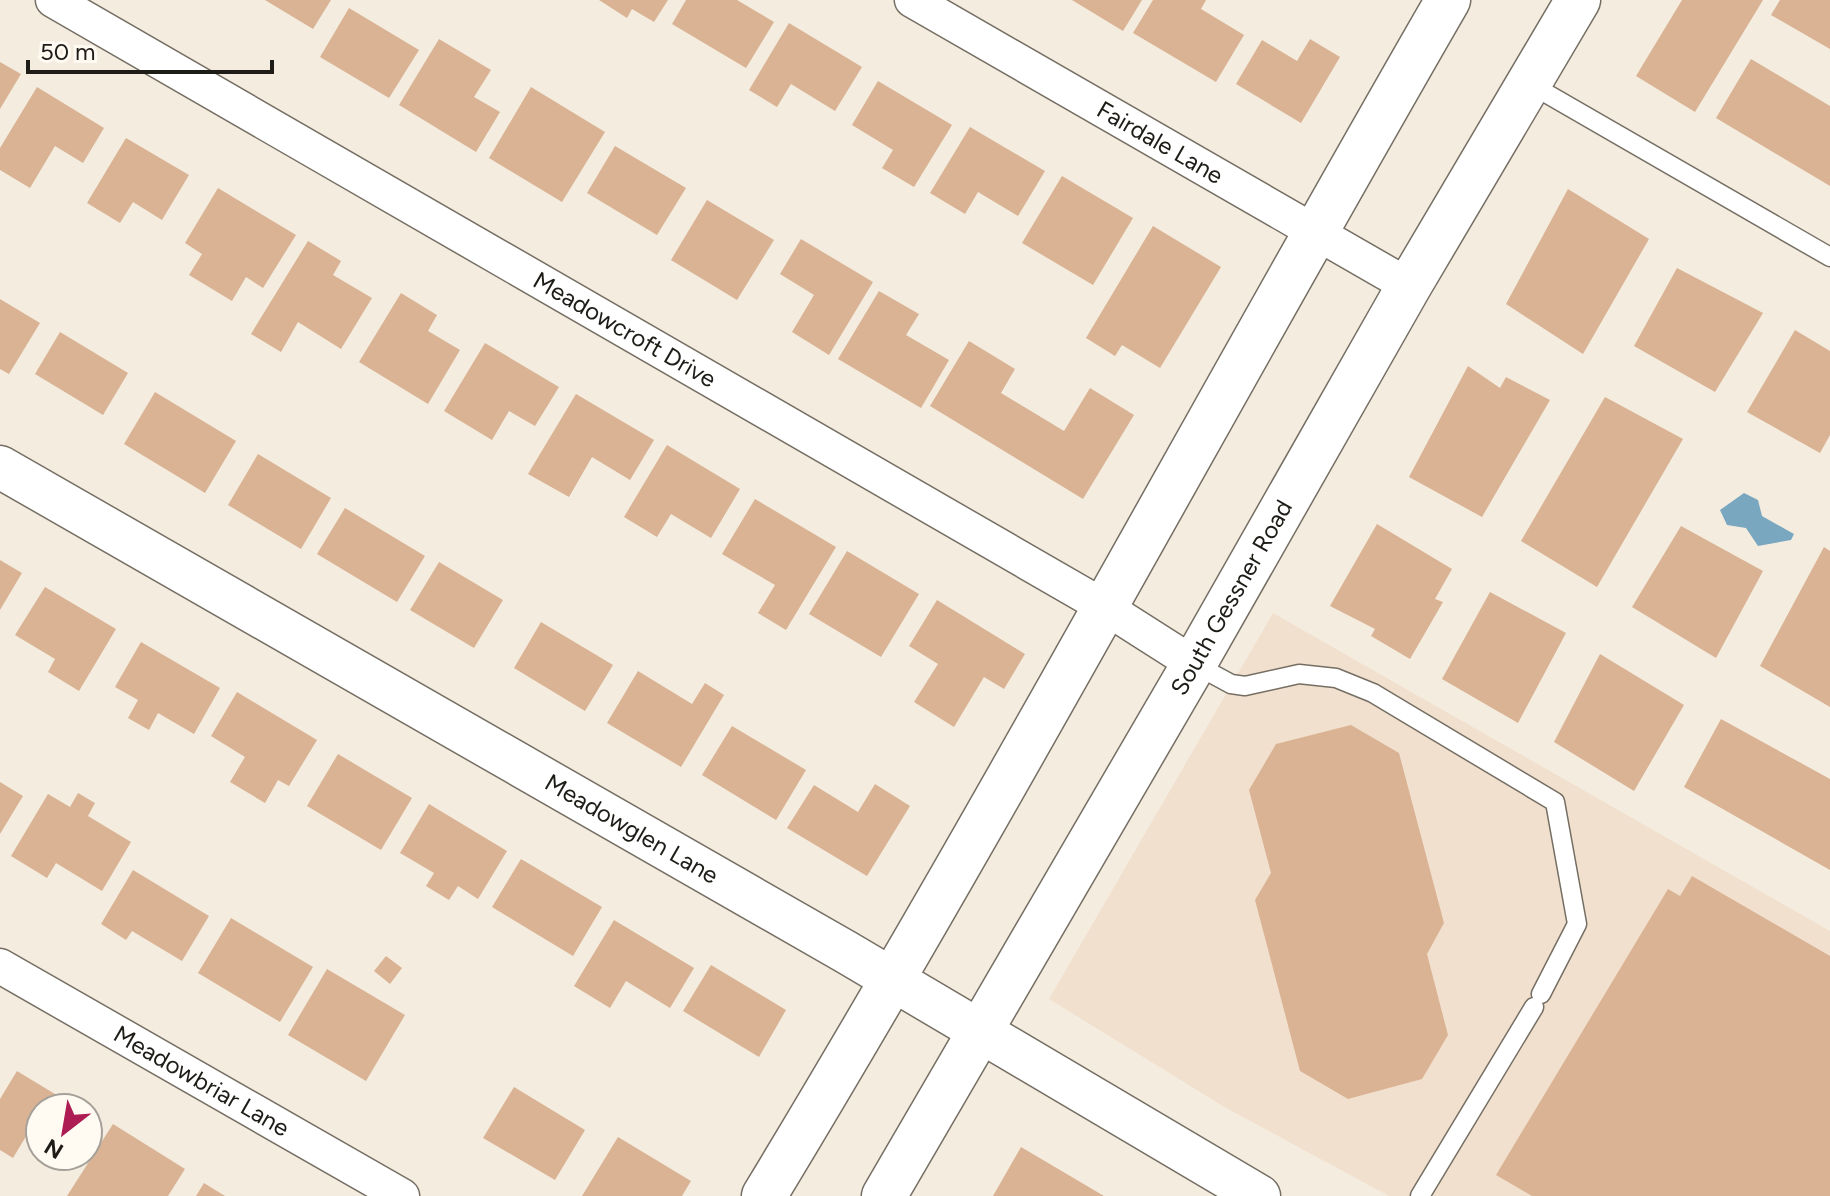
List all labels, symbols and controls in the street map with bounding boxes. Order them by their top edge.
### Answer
scale bar [28,24,272,74]
text: 50 m [40,37,96,66]
street label: Fairdale Lane [1092,95,1228,190]
street label: Meadowcroft Drive [528,265,721,394]
street label: South Gessner Road [1164,495,1298,700]
street label: Meadowglen Lane [540,768,724,890]
street label: Meadowbriar Lane [109,1019,295,1142]
north arrow [24,1092,104,1172]
text: N [40,1133,68,1165]

